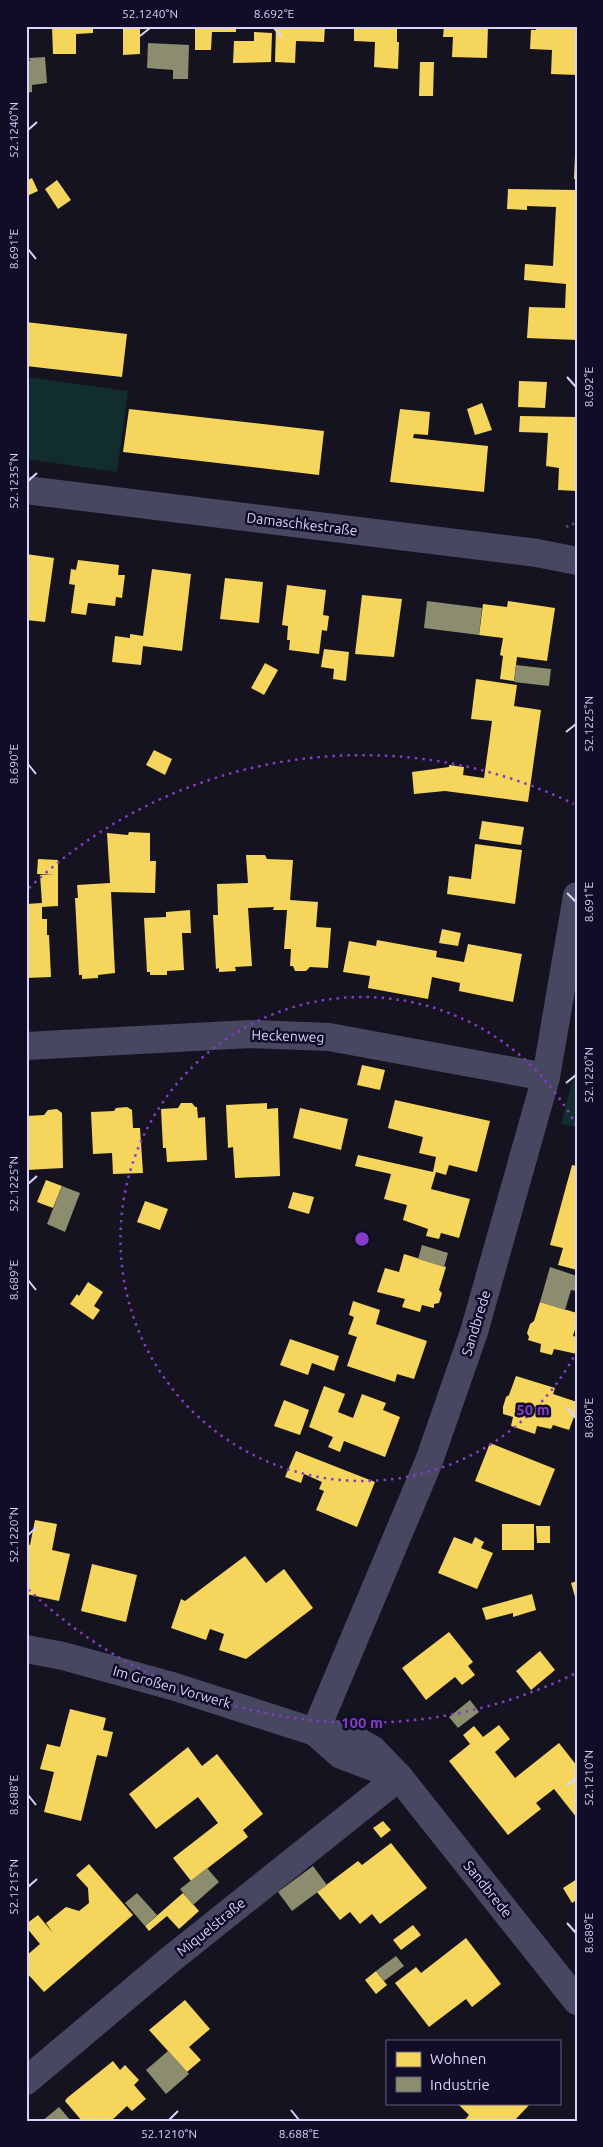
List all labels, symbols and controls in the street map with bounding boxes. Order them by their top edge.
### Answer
text: 52.1240°N [122,7,178,20]
text: 8.692°E [254,7,295,20]
text: 52.1240°N [7,102,20,158]
text: 8.691°E [7,228,20,269]
text: 8.692°E [582,366,595,407]
text: 52.1235°N [7,453,20,509]
street label: Damaschkestraße [246,509,358,539]
text: 52.1225°N [582,696,595,752]
text: 8.690°E [7,743,20,784]
text: 8.691°E [582,881,595,922]
street label: Heckenweg [251,1027,325,1045]
text: 52.1220°N [582,1047,595,1103]
text: 52.1225°N [7,1156,20,1212]
centre of rings [353,1230,371,1248]
text: 8.689°E [7,1259,20,1300]
street label: Sandbrede [458,1288,494,1358]
text: 8.690°E [582,1397,595,1438]
text: 50 m [516,1401,550,1418]
text: 52.1220°N [7,1507,20,1563]
street label: Im Großen Vorwerk [111,1662,233,1712]
text: 100 m [341,1714,383,1731]
text: 52.1210°N [582,1750,595,1806]
text: 8.688°E [7,1774,20,1815]
street label: Sandbrede [460,1858,516,1920]
text: 52.1215°N [7,1859,20,1915]
street label: Miquelstraße [174,1895,248,1959]
text: 8.689°E [582,1912,595,1953]
legend [386,2040,560,2104]
text: Wohnen [430,2050,486,2067]
text: Industrie [430,2076,490,2093]
text: 52.1210°N [141,2127,197,2140]
text: 8.688°E [279,2127,320,2140]

